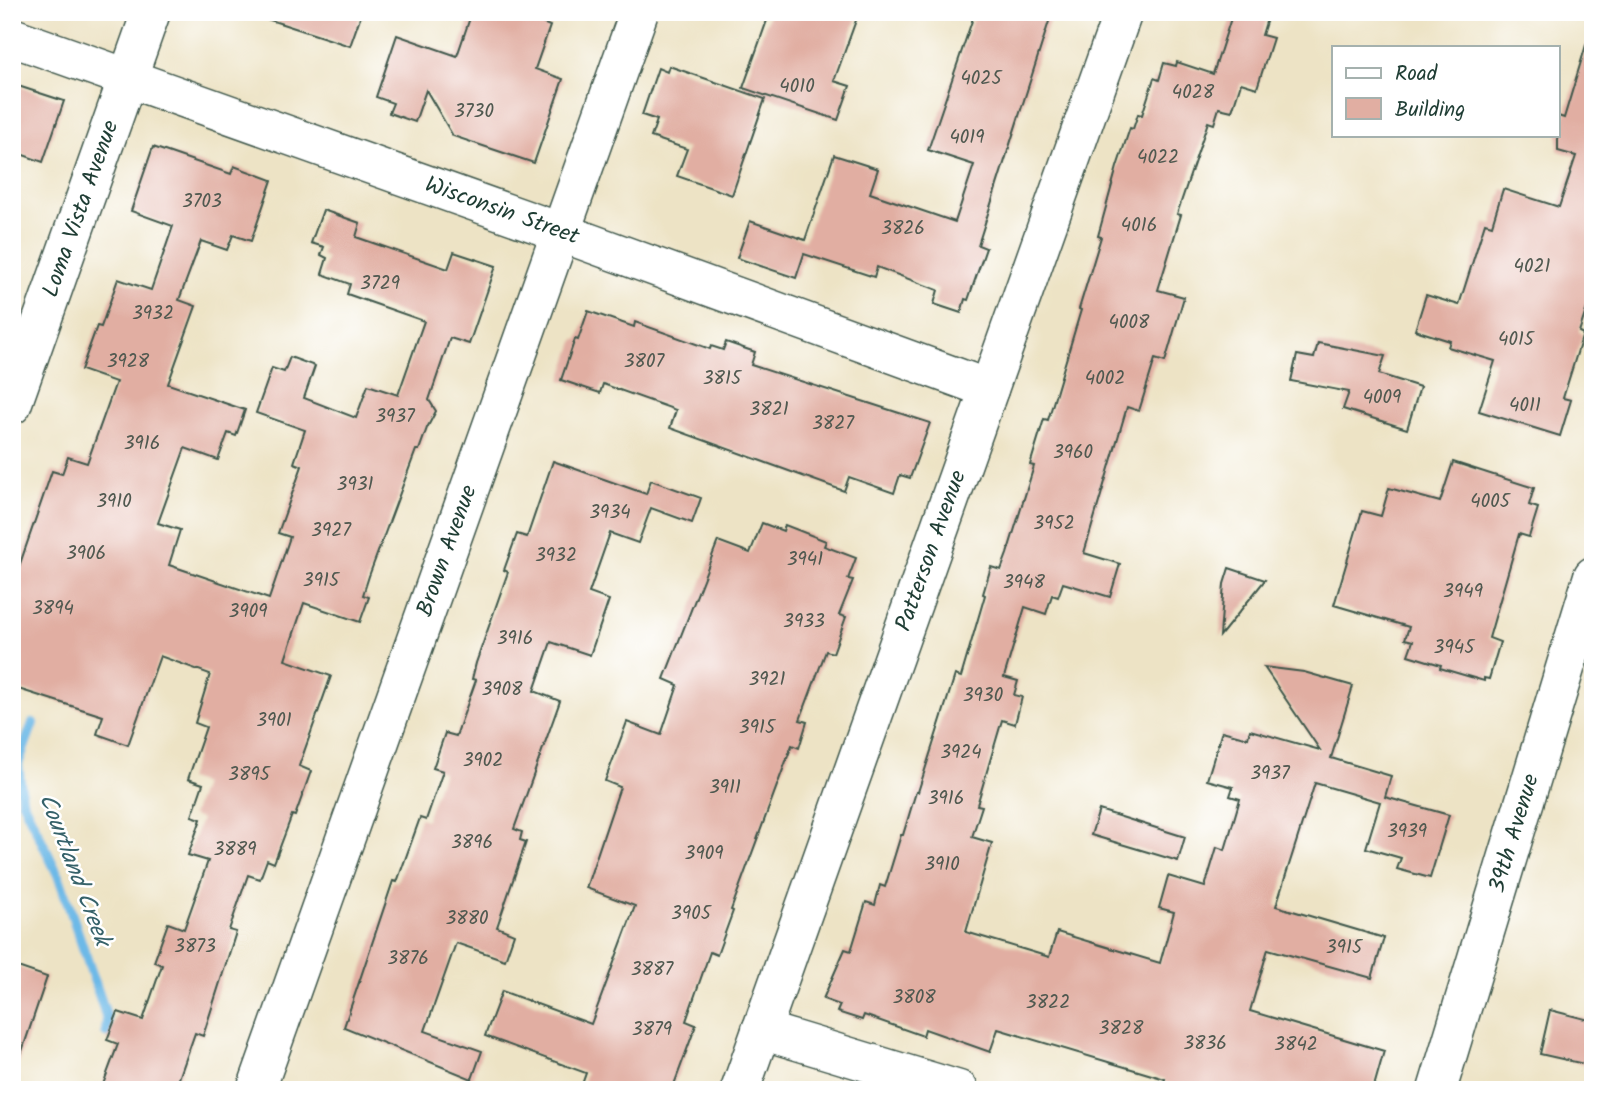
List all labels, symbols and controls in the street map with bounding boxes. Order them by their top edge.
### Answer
legend [1332,46,1560,136]
text: Road [1395,58,1438,91]
house number: 4025 [960,64,1003,94]
house number: 4010 [779,72,815,102]
house number: 4028 [1172,78,1215,108]
text: Building [1395,94,1465,127]
house number: 3730 [454,97,494,127]
street label: Loma Vista Avenue [33,115,129,302]
house number: 4019 [949,123,985,153]
house number: 4022 [1137,143,1179,173]
street label: Wisconsin Street [420,167,585,256]
house number: 3703 [182,187,222,217]
house number: 4016 [1121,211,1157,241]
house number: 3826 [881,214,925,244]
house number: 4021 [1514,252,1551,282]
house number: 3729 [360,269,400,299]
house number: 3932 [132,299,174,329]
house number: 4008 [1109,308,1150,338]
house number: 4015 [1498,325,1536,355]
house number: 3928 [107,347,150,377]
house number: 3807 [624,347,666,377]
house number: 3815 [703,364,743,394]
house number: 4002 [1085,364,1125,394]
house number: 4009 [1363,383,1401,413]
house number: 4011 [1509,391,1541,421]
house number: 3821 [749,395,789,425]
house number: 3937 [375,402,416,432]
house number: 3827 [812,409,855,439]
house number: 3916 [124,429,160,459]
house number: 3960 [1053,438,1093,468]
street label: Patterson Avenue [886,466,977,636]
house number: 3931 [337,470,374,500]
street label: Brown Avenue [408,480,487,622]
house number: 3910 [96,487,132,517]
house number: 4005 [1470,487,1512,517]
house number: 3934 [589,498,631,528]
house number: 3952 [1033,509,1075,539]
house number: 3927 [311,516,352,546]
house number: 3906 [66,539,106,569]
house number: 3932 [535,541,577,571]
house number: 3941 [787,545,823,575]
house number: 3915 [303,566,341,596]
house number: 3948 [1003,568,1046,598]
house number: 3949 [1443,577,1483,607]
house number: 3894 [32,594,74,624]
house number: 3909 [229,597,267,627]
house number: 3933 [783,607,825,637]
house number: 3916 [497,624,533,654]
house number: 3945 [1434,633,1476,663]
house number: 3921 [748,665,786,695]
house number: 3908 [481,675,523,705]
house number: 3930 [963,681,1003,711]
house number: 3901 [256,706,292,736]
house number: 3915 [739,713,777,743]
house number: 3924 [940,738,982,768]
house number: 3902 [463,746,503,776]
house number: 3937 [1250,759,1291,789]
house number: 3895 [228,760,272,790]
street label: 39th Avenue [1480,770,1550,897]
house number: 3911 [709,773,741,803]
house number: 3916 [928,784,964,814]
water label: Courtland Creek [27,788,122,956]
house number: 3939 [1387,817,1427,847]
house number: 3896 [451,828,493,858]
house number: 3889 [214,835,257,865]
house number: 3909 [685,839,723,869]
house number: 3910 [924,850,960,880]
house number: 3905 [671,899,713,929]
house number: 3880 [445,904,489,934]
house number: 3873 [174,932,216,962]
house number: 3915 [1326,933,1364,963]
house number: 3876 [387,944,429,974]
house number: 3887 [631,955,674,985]
house number: 3808 [892,983,936,1013]
house number: 3822 [1026,988,1070,1018]
house number: 3828 [1099,1014,1144,1044]
house number: 3879 [632,1015,672,1045]
house number: 3836 [1183,1029,1227,1059]
house number: 3842 [1274,1030,1318,1060]

